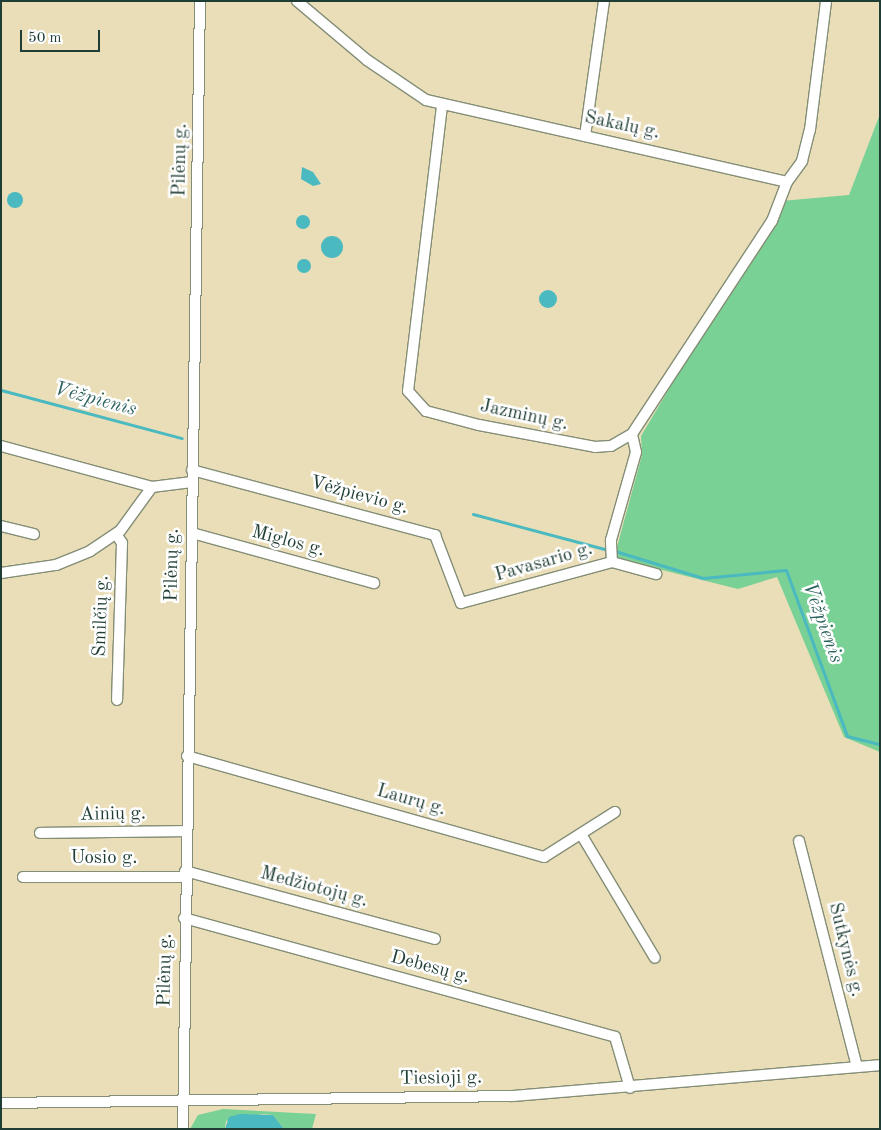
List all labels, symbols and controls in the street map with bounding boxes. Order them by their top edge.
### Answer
scale bar [22,20,102,52]
text: 50 m [28,31,62,46]
street label: Sakalų g. [582,107,662,145]
street label: Pilėnų g. [169,123,193,197]
water label: Vėžpienis [51,378,139,422]
street label: Jazminų g. [478,396,570,436]
street label: Vėžpievio g. [307,472,411,520]
street label: Miglos g. [249,521,327,563]
street label: Pilėnų g. [161,528,185,602]
street label: Pavasario g. [493,538,595,588]
street label: Smilčių g. [89,575,115,657]
water label: Vėžpienis [796,579,848,667]
street label: Laurų g. [374,780,448,822]
street label: Ainių g. [80,803,146,827]
street label: Uosio g. [70,848,138,870]
street label: Medžiotojų g. [258,863,370,913]
street label: Sutkynės g. [822,900,868,1000]
street label: Pilėnų g. [154,933,178,1007]
street label: Debesų g. [388,946,472,990]
street label: Tiesioji g. [400,1067,482,1091]

